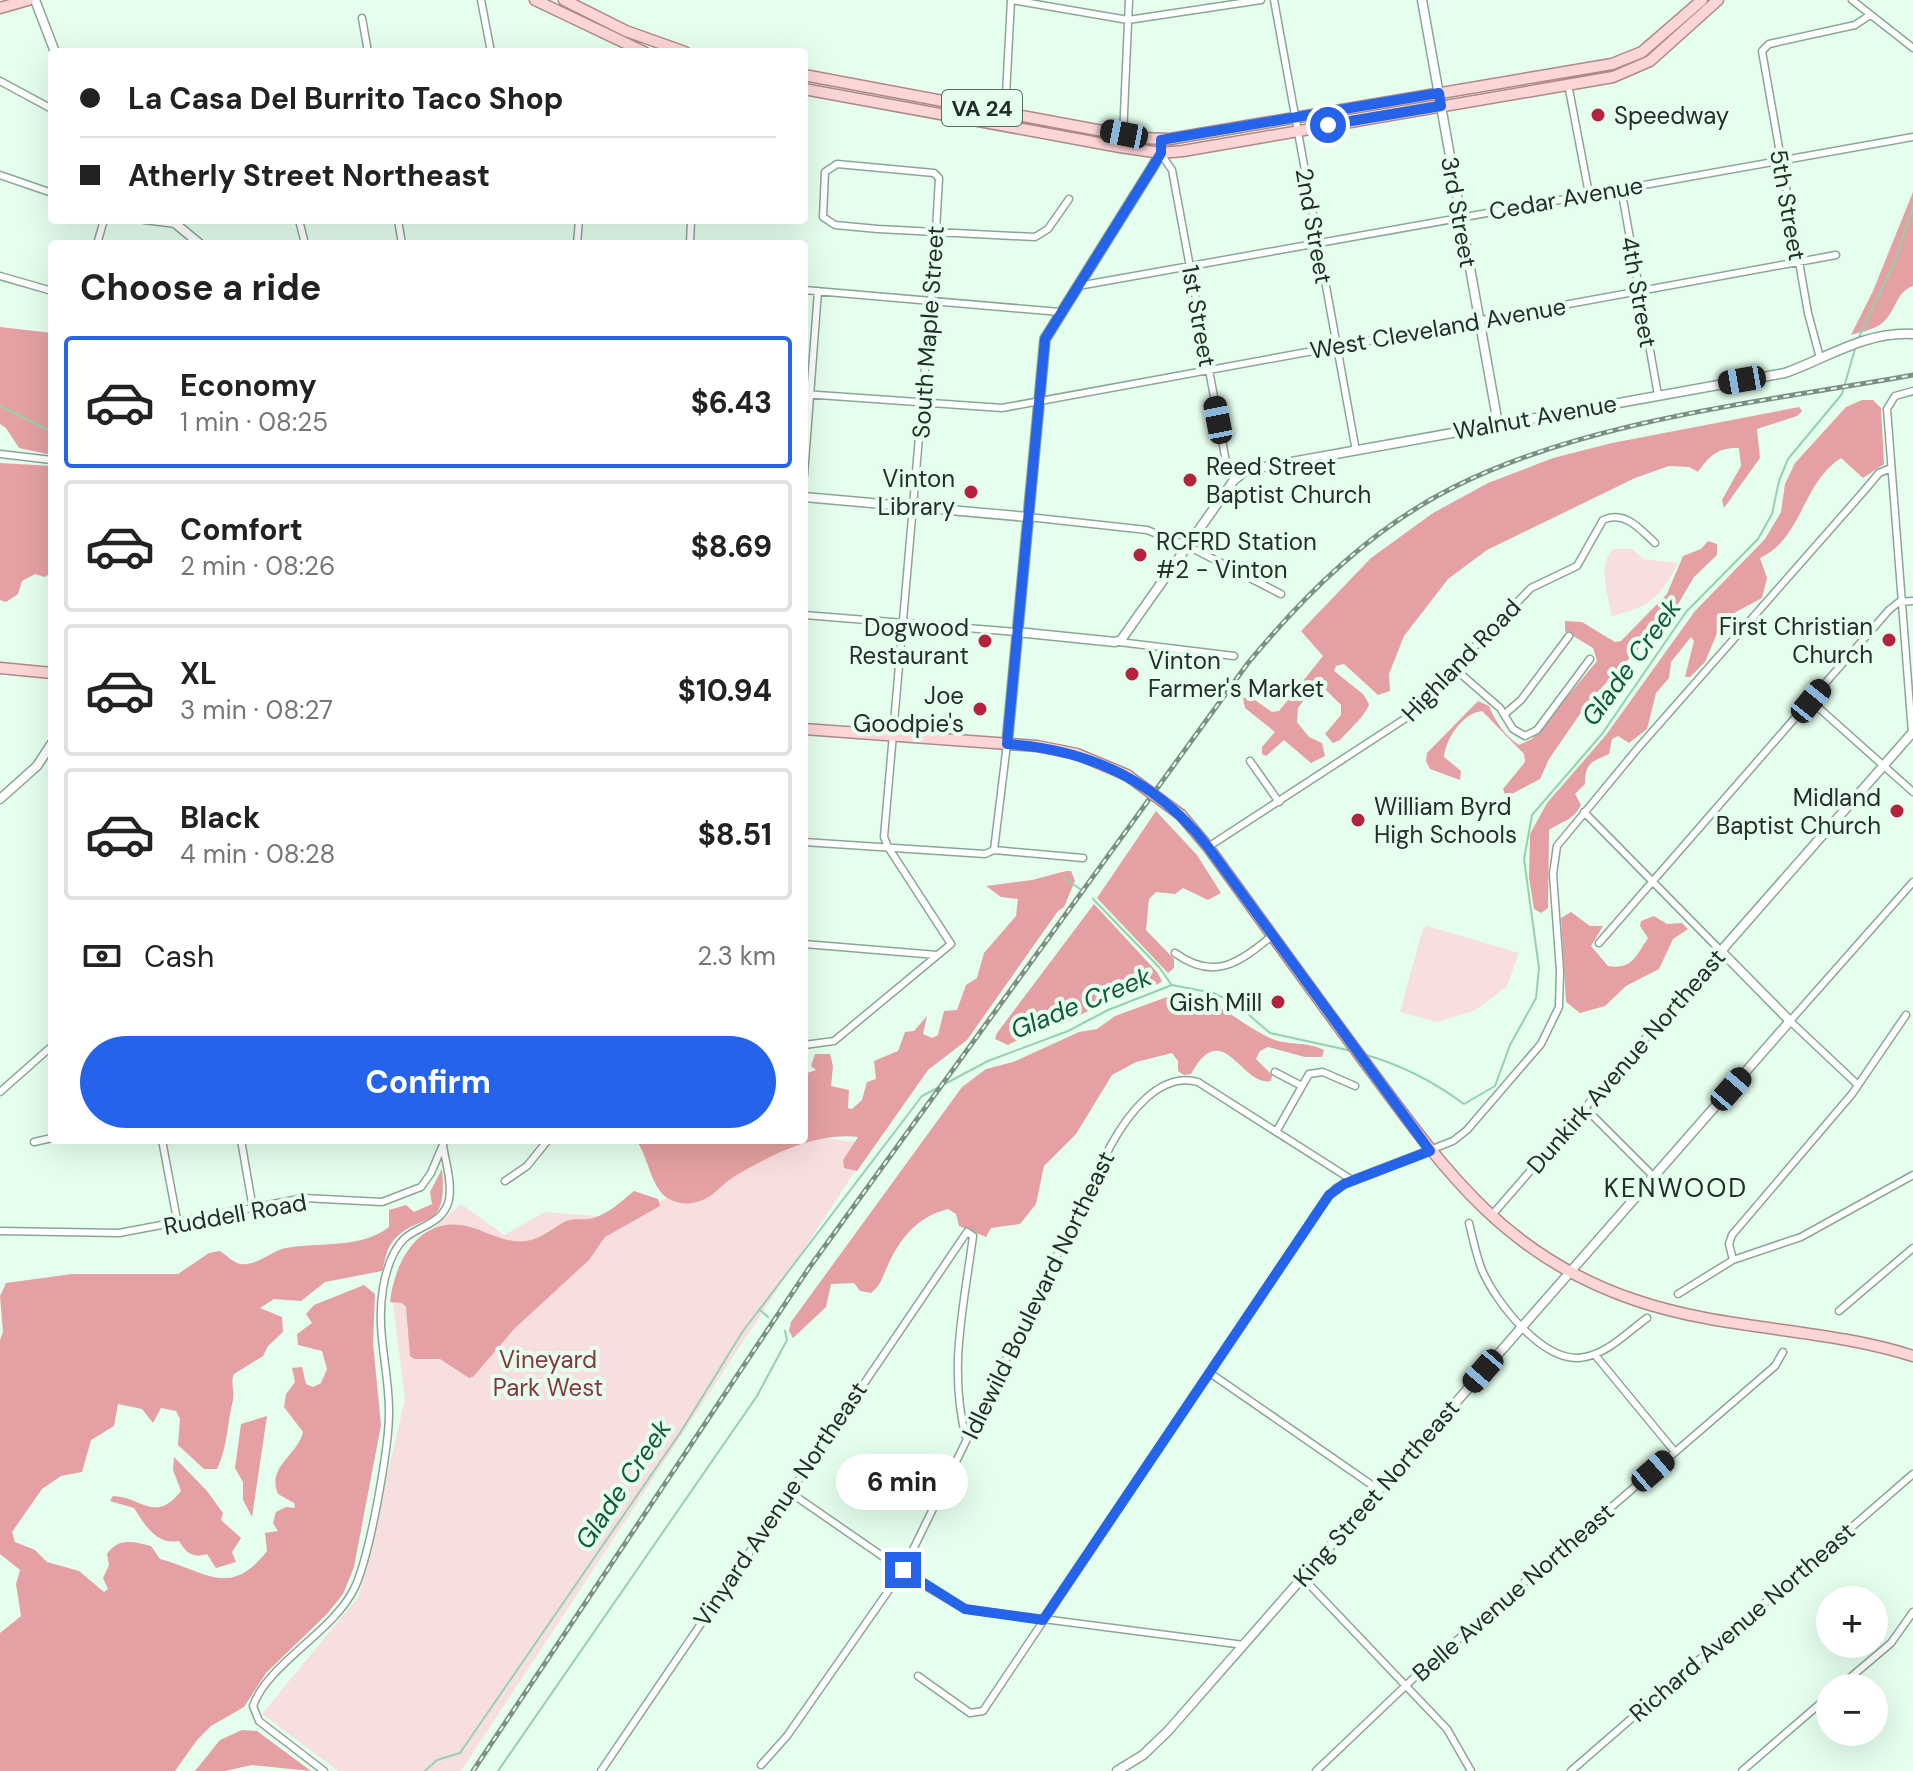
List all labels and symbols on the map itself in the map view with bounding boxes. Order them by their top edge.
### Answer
road number: VA 24 [942,90,1022,126]
place label: Speedway [1614,100,1729,131]
marker: Speedway [1589,106,1607,124]
route start [1310,107,1346,143]
car [1098,118,1150,150]
street label: 5th Street [1763,147,1813,263]
street label: 3rd Street [1434,154,1484,270]
street label: 2nd Street [1289,166,1339,286]
street label: Cedar Avenue [1487,169,1645,227]
street label: South Maple Street [905,225,951,439]
street label: 4th Street [1614,234,1664,350]
street label: 1st Street [1175,263,1223,369]
street label: West Cleveland Avenue [1308,290,1568,366]
car [1716,364,1768,396]
street label: Walnut Avenue [1451,387,1619,447]
car [1202,394,1234,446]
place label: Reed Street Baptist Church [1206,451,1371,510]
place label: Vinton Library [877,463,955,522]
marker: Reed Street Baptist Church [1181,471,1199,489]
marker: Vinton Library [962,483,980,501]
place label: RCFRD Station #2 - Vinton [1156,526,1317,585]
marker: RCFRD Station #2 - Vinton [1131,546,1149,564]
water label: Glade Creek [1573,591,1689,732]
street label: Highland Road [1395,592,1527,728]
place label: First Christian Church [1719,611,1873,670]
place label: Dogwood Restaurant [849,612,969,671]
marker: First Christian Church [1880,631,1898,649]
marker: Dogwood Restaurant [976,632,994,650]
place label: Vinton Farmer's Market [1148,645,1324,704]
marker: Vinton Farmer's Market [1123,665,1141,683]
car [1787,675,1835,727]
place label: Joe Goodpie's [853,680,964,739]
marker: Joe Goodpie's [971,700,989,718]
place label: Midland Baptist Church [1716,782,1881,841]
place label: William Byrd High Schools [1374,791,1517,850]
marker: Midland Baptist Church [1888,802,1906,820]
marker: William Byrd High Schools [1349,811,1367,829]
street label: Dunkirk Avenue Northeast [1520,942,1732,1180]
water label: Glade Creek [1005,959,1157,1047]
place label: Gish Mill [1169,987,1262,1018]
marker: Gish Mill [1269,993,1287,1011]
car [1706,1063,1756,1115]
street label: Idlewild Boulevard Northeast [955,1146,1121,1444]
district label: KENWOOD [1604,1171,1748,1205]
street label: Ruddell Road [161,1186,309,1242]
park label: Vineyard Park West [493,1344,603,1403]
car [1458,1345,1508,1397]
street label: Vinyard Avenue Northeast [686,1375,874,1633]
street label: King Street Northeast [1286,1393,1466,1593]
water label: Glade Creek [567,1412,679,1555]
car [1627,1446,1679,1496]
callout: 6 min [837,1454,969,1510]
street label: Belle Avenue Northeast [1406,1496,1620,1688]
street label: Richard Avenue Northeast [1623,1516,1861,1728]
route end [885,1552,921,1588]

